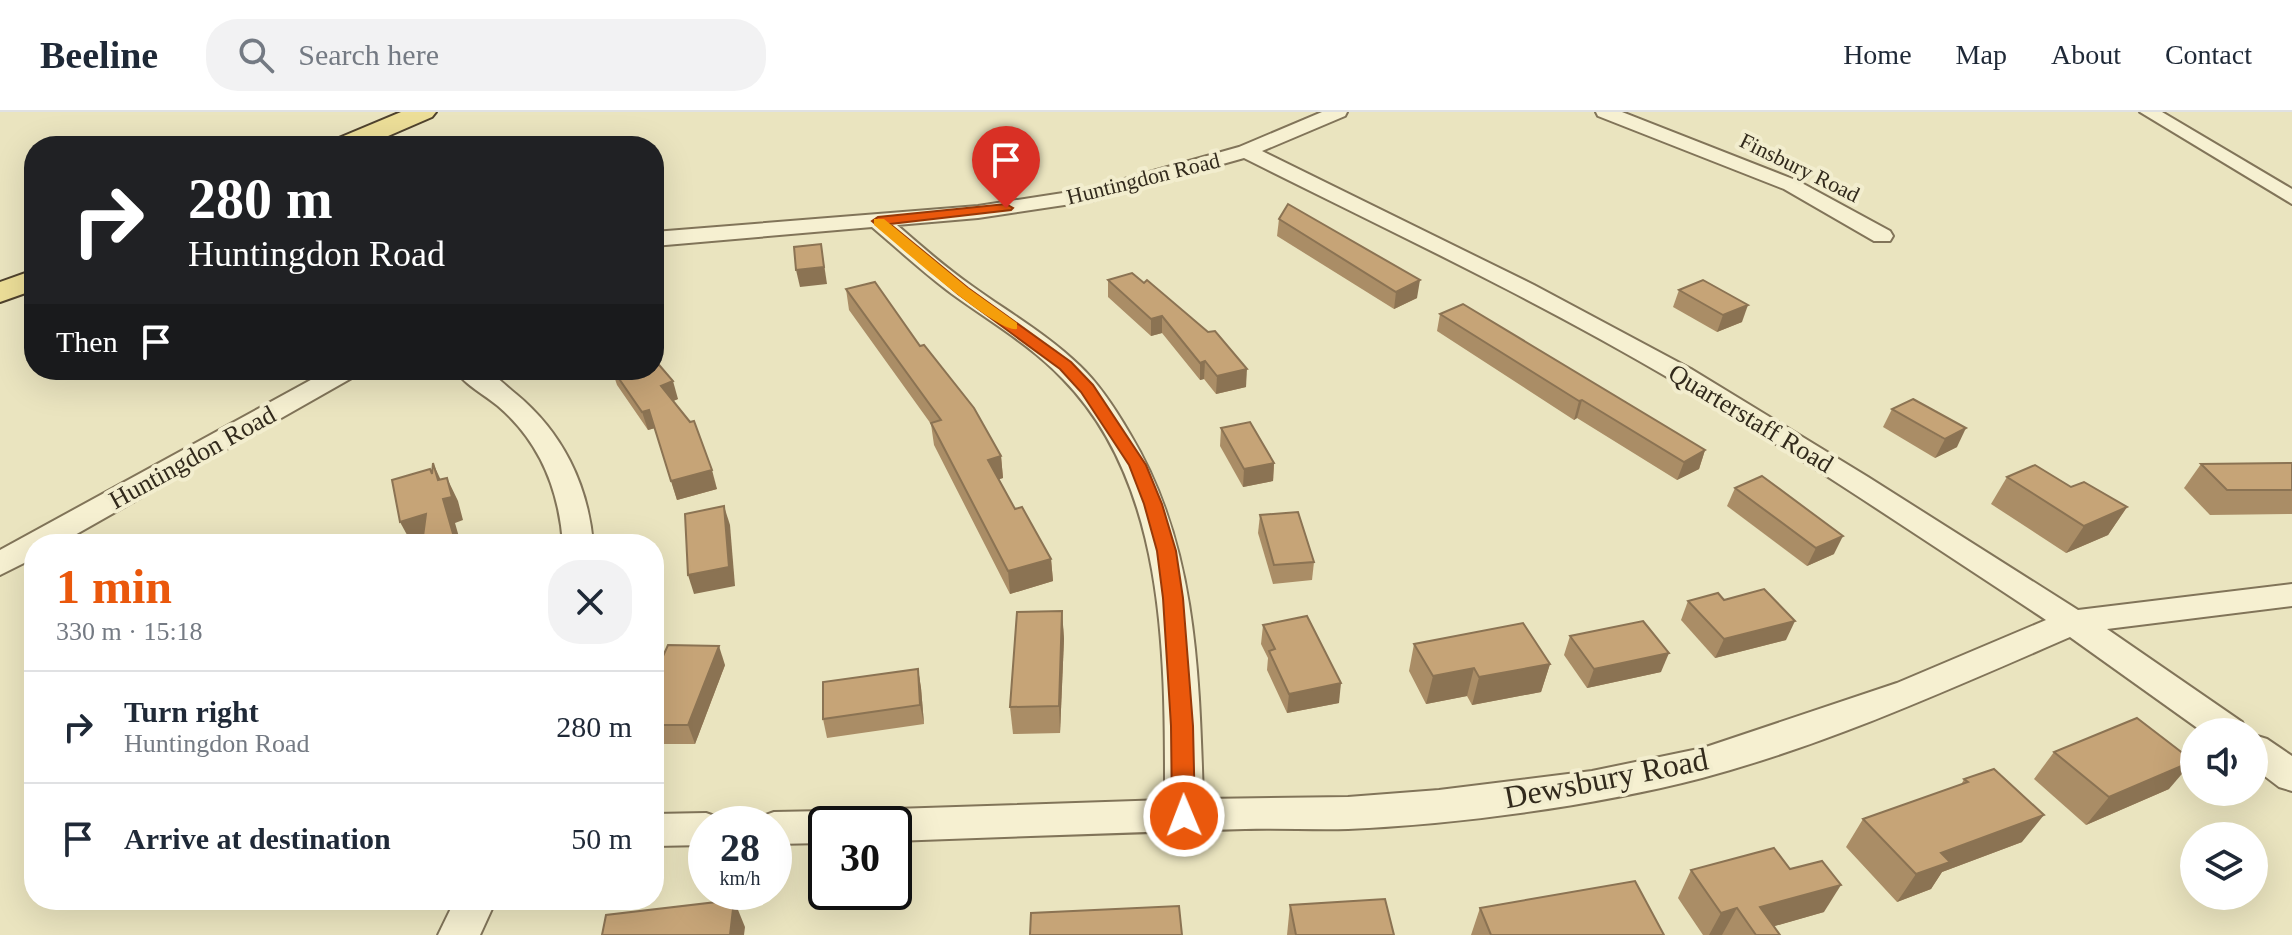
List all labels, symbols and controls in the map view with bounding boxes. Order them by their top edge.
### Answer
search box [206,19,766,91]
icon: search [234,33,278,77]
text: Beeline [40,34,158,76]
text: Search here [298,38,439,71]
text: Home [1843,39,1912,70]
text: Map [1956,39,2007,70]
text: About [2051,39,2121,70]
text: Contact [2165,39,2252,70]
pin [972,126,1040,208]
street label: Finsbury Road [1736,128,1864,207]
icon: arrive [984,138,1028,182]
street label: Huntingdon Road [1064,147,1222,210]
icon: right [56,168,160,272]
text: 280 m [188,168,333,230]
text: Huntingdon Road [188,234,445,274]
icon: arrive [134,320,178,364]
text: Then [56,325,118,358]
street label: Quarterstaff Road [1663,358,1838,479]
street label: Huntingdon Road [104,400,280,515]
text: 1 min [56,560,172,613]
button: close [548,560,632,644]
text: 330 m · 15:18 [56,617,203,646]
text: Turn right [124,695,259,728]
icon: right [56,705,100,749]
text: 280 m [556,710,632,743]
map controls [2180,718,2268,910]
button: sound [2180,718,2268,806]
text: Huntingdon Road [124,729,310,758]
street label: Dewsbury Road [1501,741,1711,815]
position arrow [1142,774,1226,858]
speed limit sign: 30 [808,806,912,910]
icon: arrive [56,817,100,861]
text: Arrive at destination [124,822,391,855]
text: 50 m [571,822,632,855]
button: layers [2180,822,2268,910]
text: 28 [720,825,760,870]
text: km/h [719,867,761,889]

